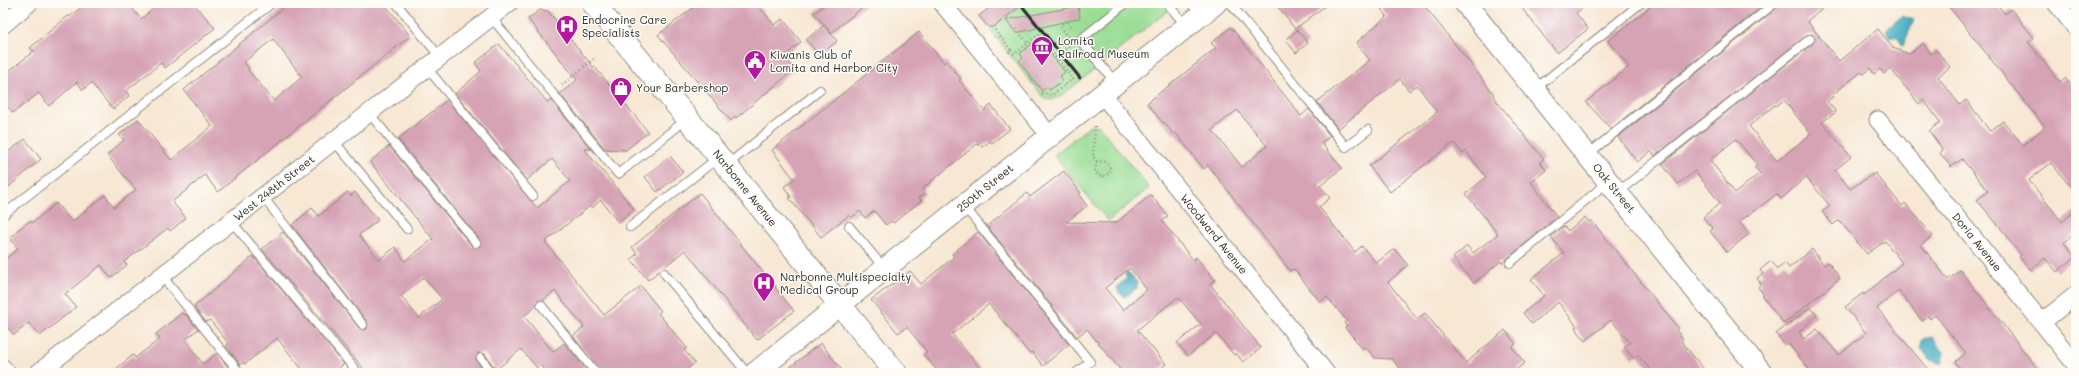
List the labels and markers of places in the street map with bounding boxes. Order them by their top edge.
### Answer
place label: Endocrine Care Specialists [582,12,667,40]
hospital icon: Endocrine Care Specialists [554,13,580,46]
place label: Lomita Railroad Museum [1058,33,1149,61]
museum icon: Lomita Railroad Museum [1029,34,1055,67]
place label: Kiwanis Club of Lomita and Harbor City [770,47,898,75]
public building icon: Kiwanis Club of Lomita and Harbor City [742,48,768,81]
shop icon: Your Barbershop [608,75,634,108]
place label: Your Barbershop [636,80,728,95]
place label: Narbonne Multispecialty Medical Group [780,269,912,297]
hospital icon: Narbonne Multispecialty Medical Group [751,270,777,303]

